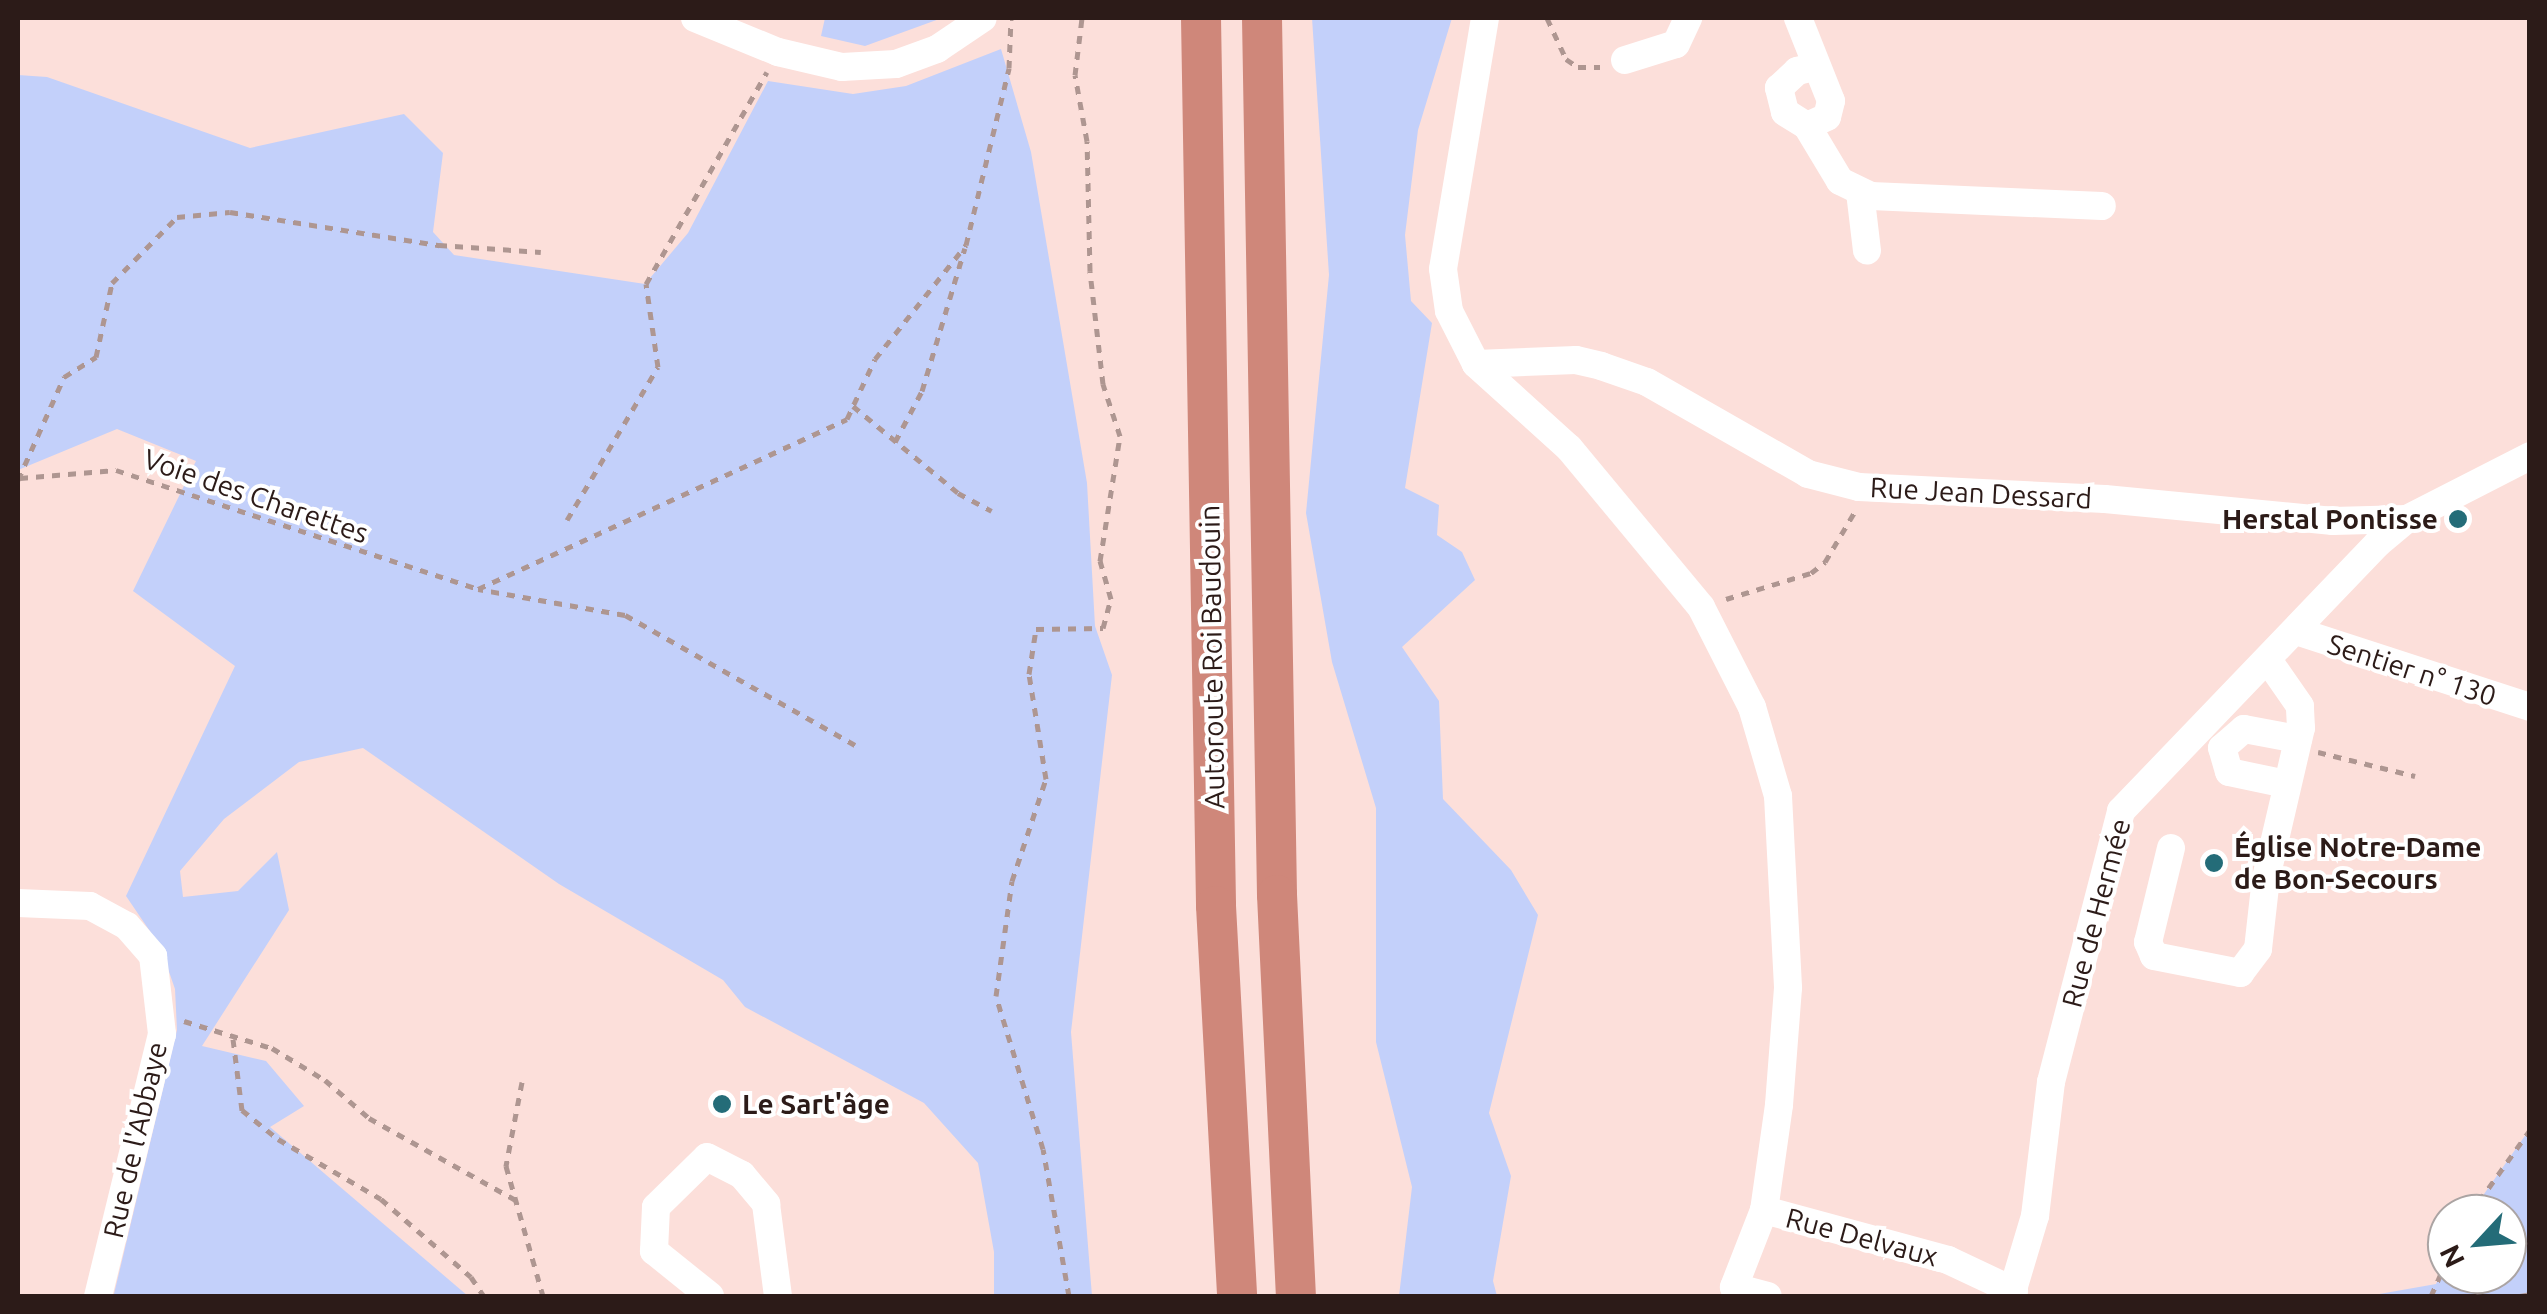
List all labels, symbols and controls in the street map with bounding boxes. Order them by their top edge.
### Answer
street label: Voie des Charettes [139,442,373,550]
street label: Rue Jean Dessard [1869,470,2093,516]
place label: Herstal Pontisse [2222,502,2438,536]
street label: Autoroute Roi Baudouin [1193,505,1231,809]
marker: Herstal Pontisse [2447,508,2469,530]
street label: Sentier n° 130 [2323,627,2501,713]
street label: Rue de Hermée [2055,815,2137,1011]
place label: Église Notre-Dame de Bon-Secours [2234,830,2481,896]
marker: Église Notre-Dame de Bon-Secours [2203,852,2225,874]
street label: Rue de l'Abbaye [96,1039,174,1241]
place label: Le Sart'âge [742,1087,890,1121]
marker: Le Sart'âge [711,1093,733,1115]
north arrow [2427,1194,2527,1294]
street label: Rue Delvaux [1782,1201,1942,1273]
text: N [2433,1240,2470,1273]

